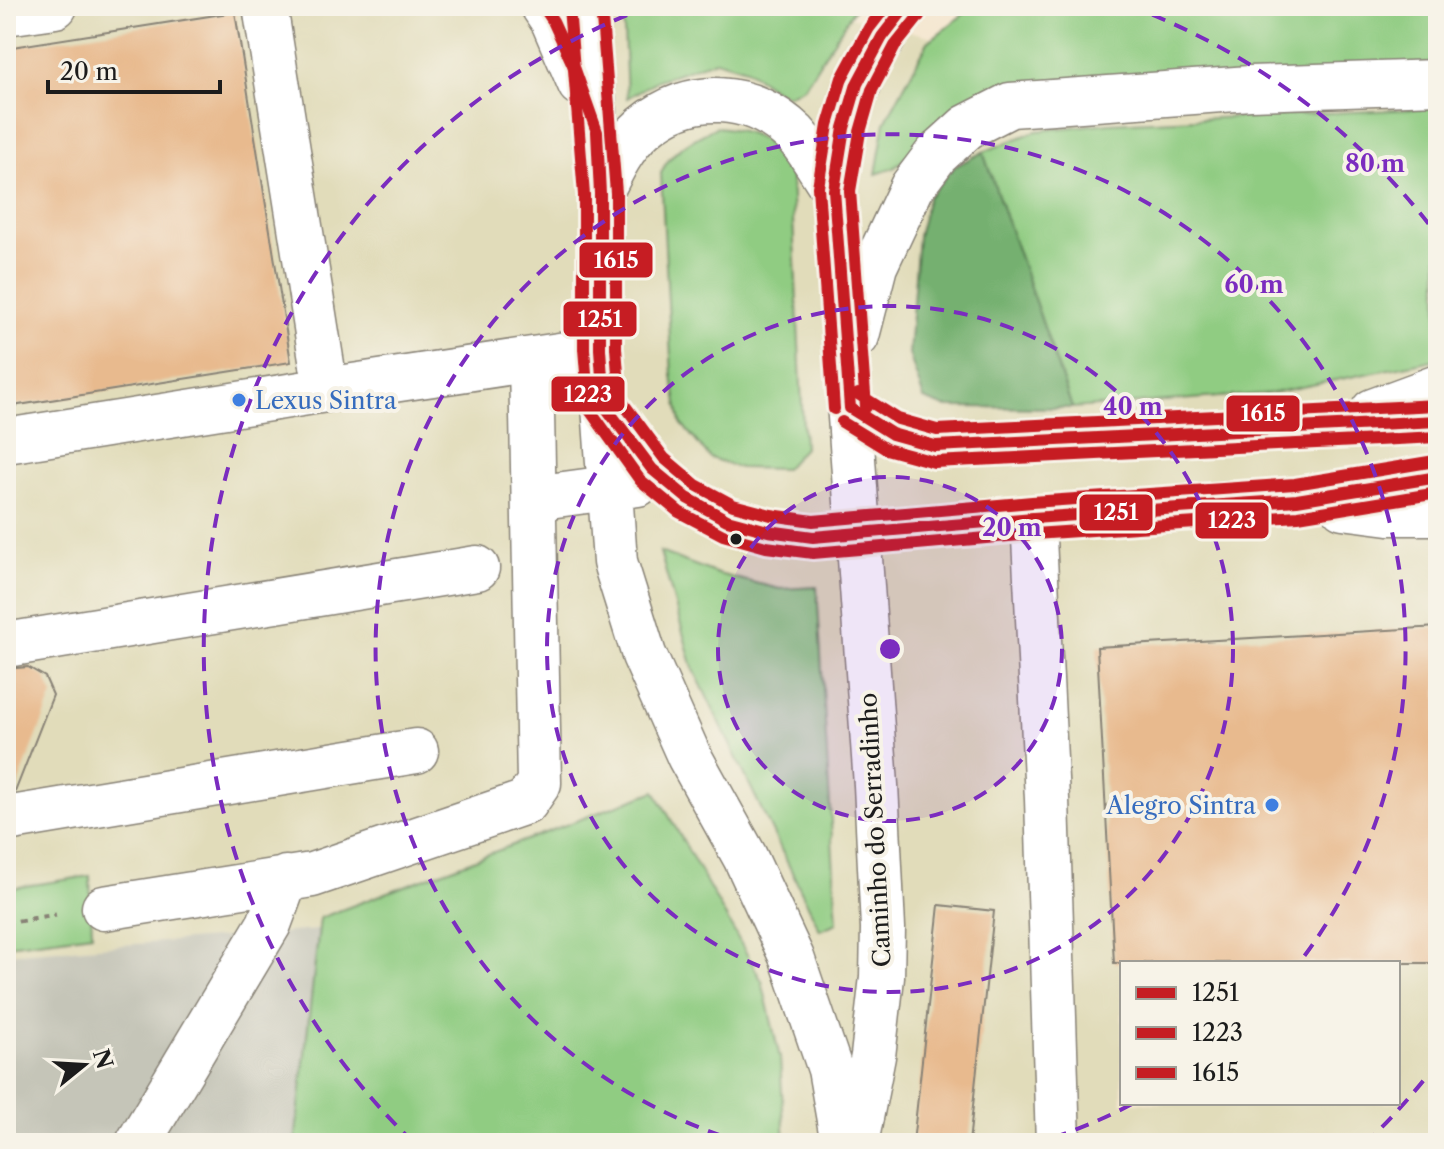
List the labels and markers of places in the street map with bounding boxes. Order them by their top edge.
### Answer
place label: Lexus Sintra [255,386,397,415]
marker: Lexus Sintra [230,391,248,409]
unlabelled marker [728,531,744,547]
centre of rings [876,635,904,663]
place label: Alegro Sintra [1105,791,1256,820]
marker: Alegro Sintra [1263,796,1281,814]

